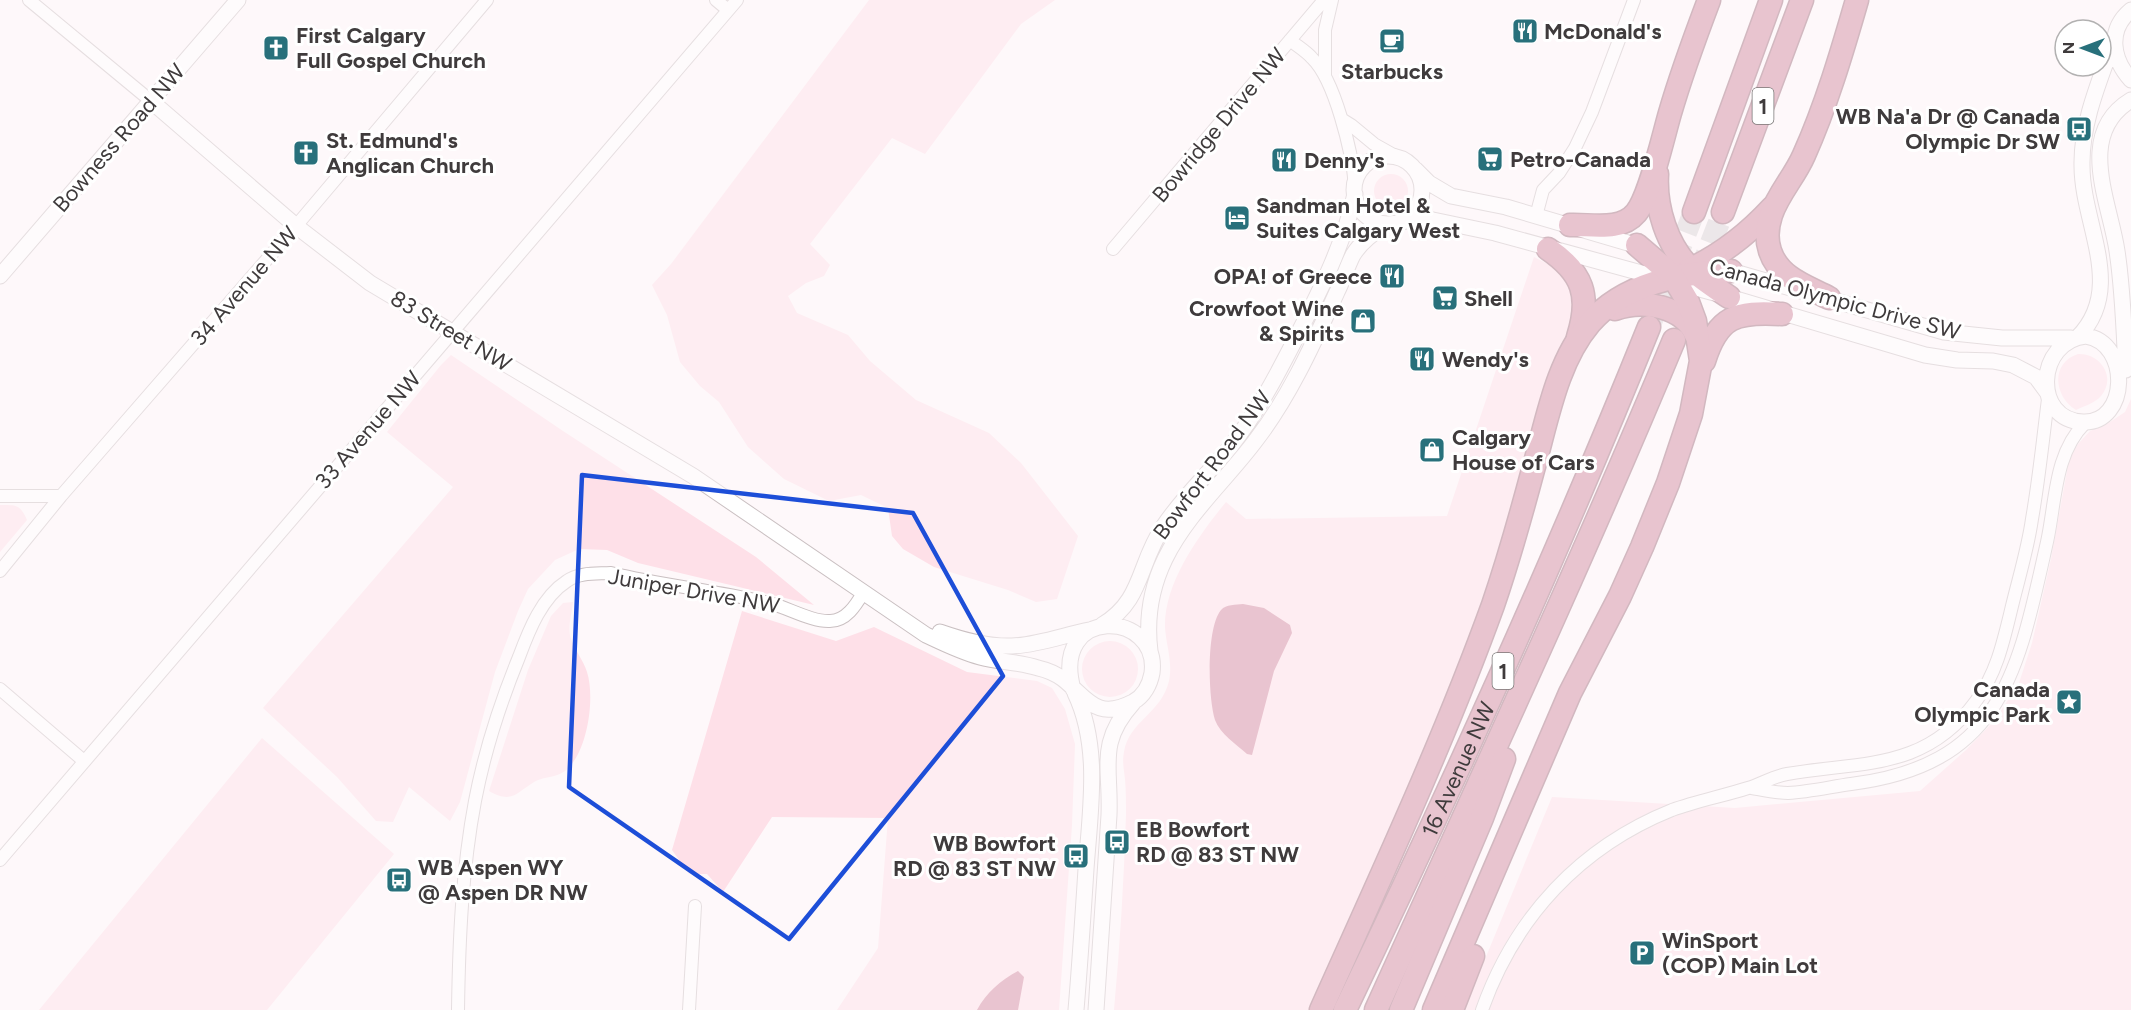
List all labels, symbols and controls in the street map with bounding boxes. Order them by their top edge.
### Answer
restaurant icon: McDonald's [1510,16,1540,46]
place label: McDonald's [1544,18,1661,45]
north arrow [2053,18,2113,78]
place label: First Calgary Full Gospel Church [296,22,486,74]
cafe icon: Starbucks [1377,26,1407,56]
church icon: First Calgary Full Gospel Church [261,33,291,63]
street label: Bowridge Drive NW [1146,42,1292,208]
text: N [2059,42,2078,54]
street label: Bowness Road NW [47,58,191,218]
place label: Starbucks [1341,58,1443,85]
road number: 1 [1752,88,1774,124]
place label: WB Na'a Dr @ Canada Olympic Dr SW [1836,103,2060,155]
bus stop icon: WB Na'a Dr @ Canada Olympic Dr SW [2064,114,2094,144]
place label: St. Edmund's Anglican Church [326,127,494,179]
church icon: St. Edmund's Anglican Church [291,138,321,168]
supermarket icon: Petro-Canada [1475,144,1505,174]
restaurant icon: Denny's [1269,145,1299,175]
place label: Petro-Canada [1510,146,1651,173]
place label: Denny's [1304,147,1385,174]
place label: Sandman Hotel & Suites Calgary West [1256,192,1460,244]
hotel icon: Sandman Hotel & Suites Calgary West [1222,203,1252,233]
street label: 34 Avenue NW [185,221,303,351]
street label: Canada Olympic Drive SW [1707,252,1963,346]
restaurant icon: OPA! of Greece [1377,261,1407,291]
place label: OPA! of Greece [1214,263,1372,290]
supermarket icon: Shell [1430,283,1460,313]
street label: 83 Street NW [386,284,516,378]
place label: Shell [1464,285,1513,312]
place label: Crowfoot Wine & Spirits [1189,295,1344,347]
shop icon: Crowfoot Wine & Spirits [1348,306,1378,336]
restaurant icon: Wendy's [1407,344,1437,374]
place label: Wendy's [1442,346,1529,373]
street label: 33 Avenue NW [309,366,427,494]
street label: Bowfort Road NW [1147,385,1277,545]
place label: Calgary House of Cars [1452,424,1594,476]
shop icon: Calgary House of Cars [1417,435,1447,465]
street label: Juniper Drive NW [606,563,782,619]
road number: 1 [1492,653,1514,689]
place label: Canada Olympic Park [1914,676,2050,728]
place icon: Canada Olympic Park [2054,687,2084,717]
street label: 16 Avenue NW [1415,698,1500,841]
place label: EB Bowfort RD @ 83 ST NW [1136,816,1299,868]
bus stop icon: EB Bowfort RD @ 83 ST NW [1102,827,1132,857]
place label: WB Bowfort RD @ 83 ST NW [893,830,1056,882]
bus stop icon: WB Bowfort RD @ 83 ST NW [1061,841,1091,871]
place label: WB Aspen WY @ Aspen DR NW [418,854,588,906]
bus stop icon: WB Aspen WY @ Aspen DR NW [384,865,414,895]
place label: WinSport (COP) Main Lot [1662,927,1818,979]
parking icon: WinSport (COP) Main Lot [1627,938,1657,968]

